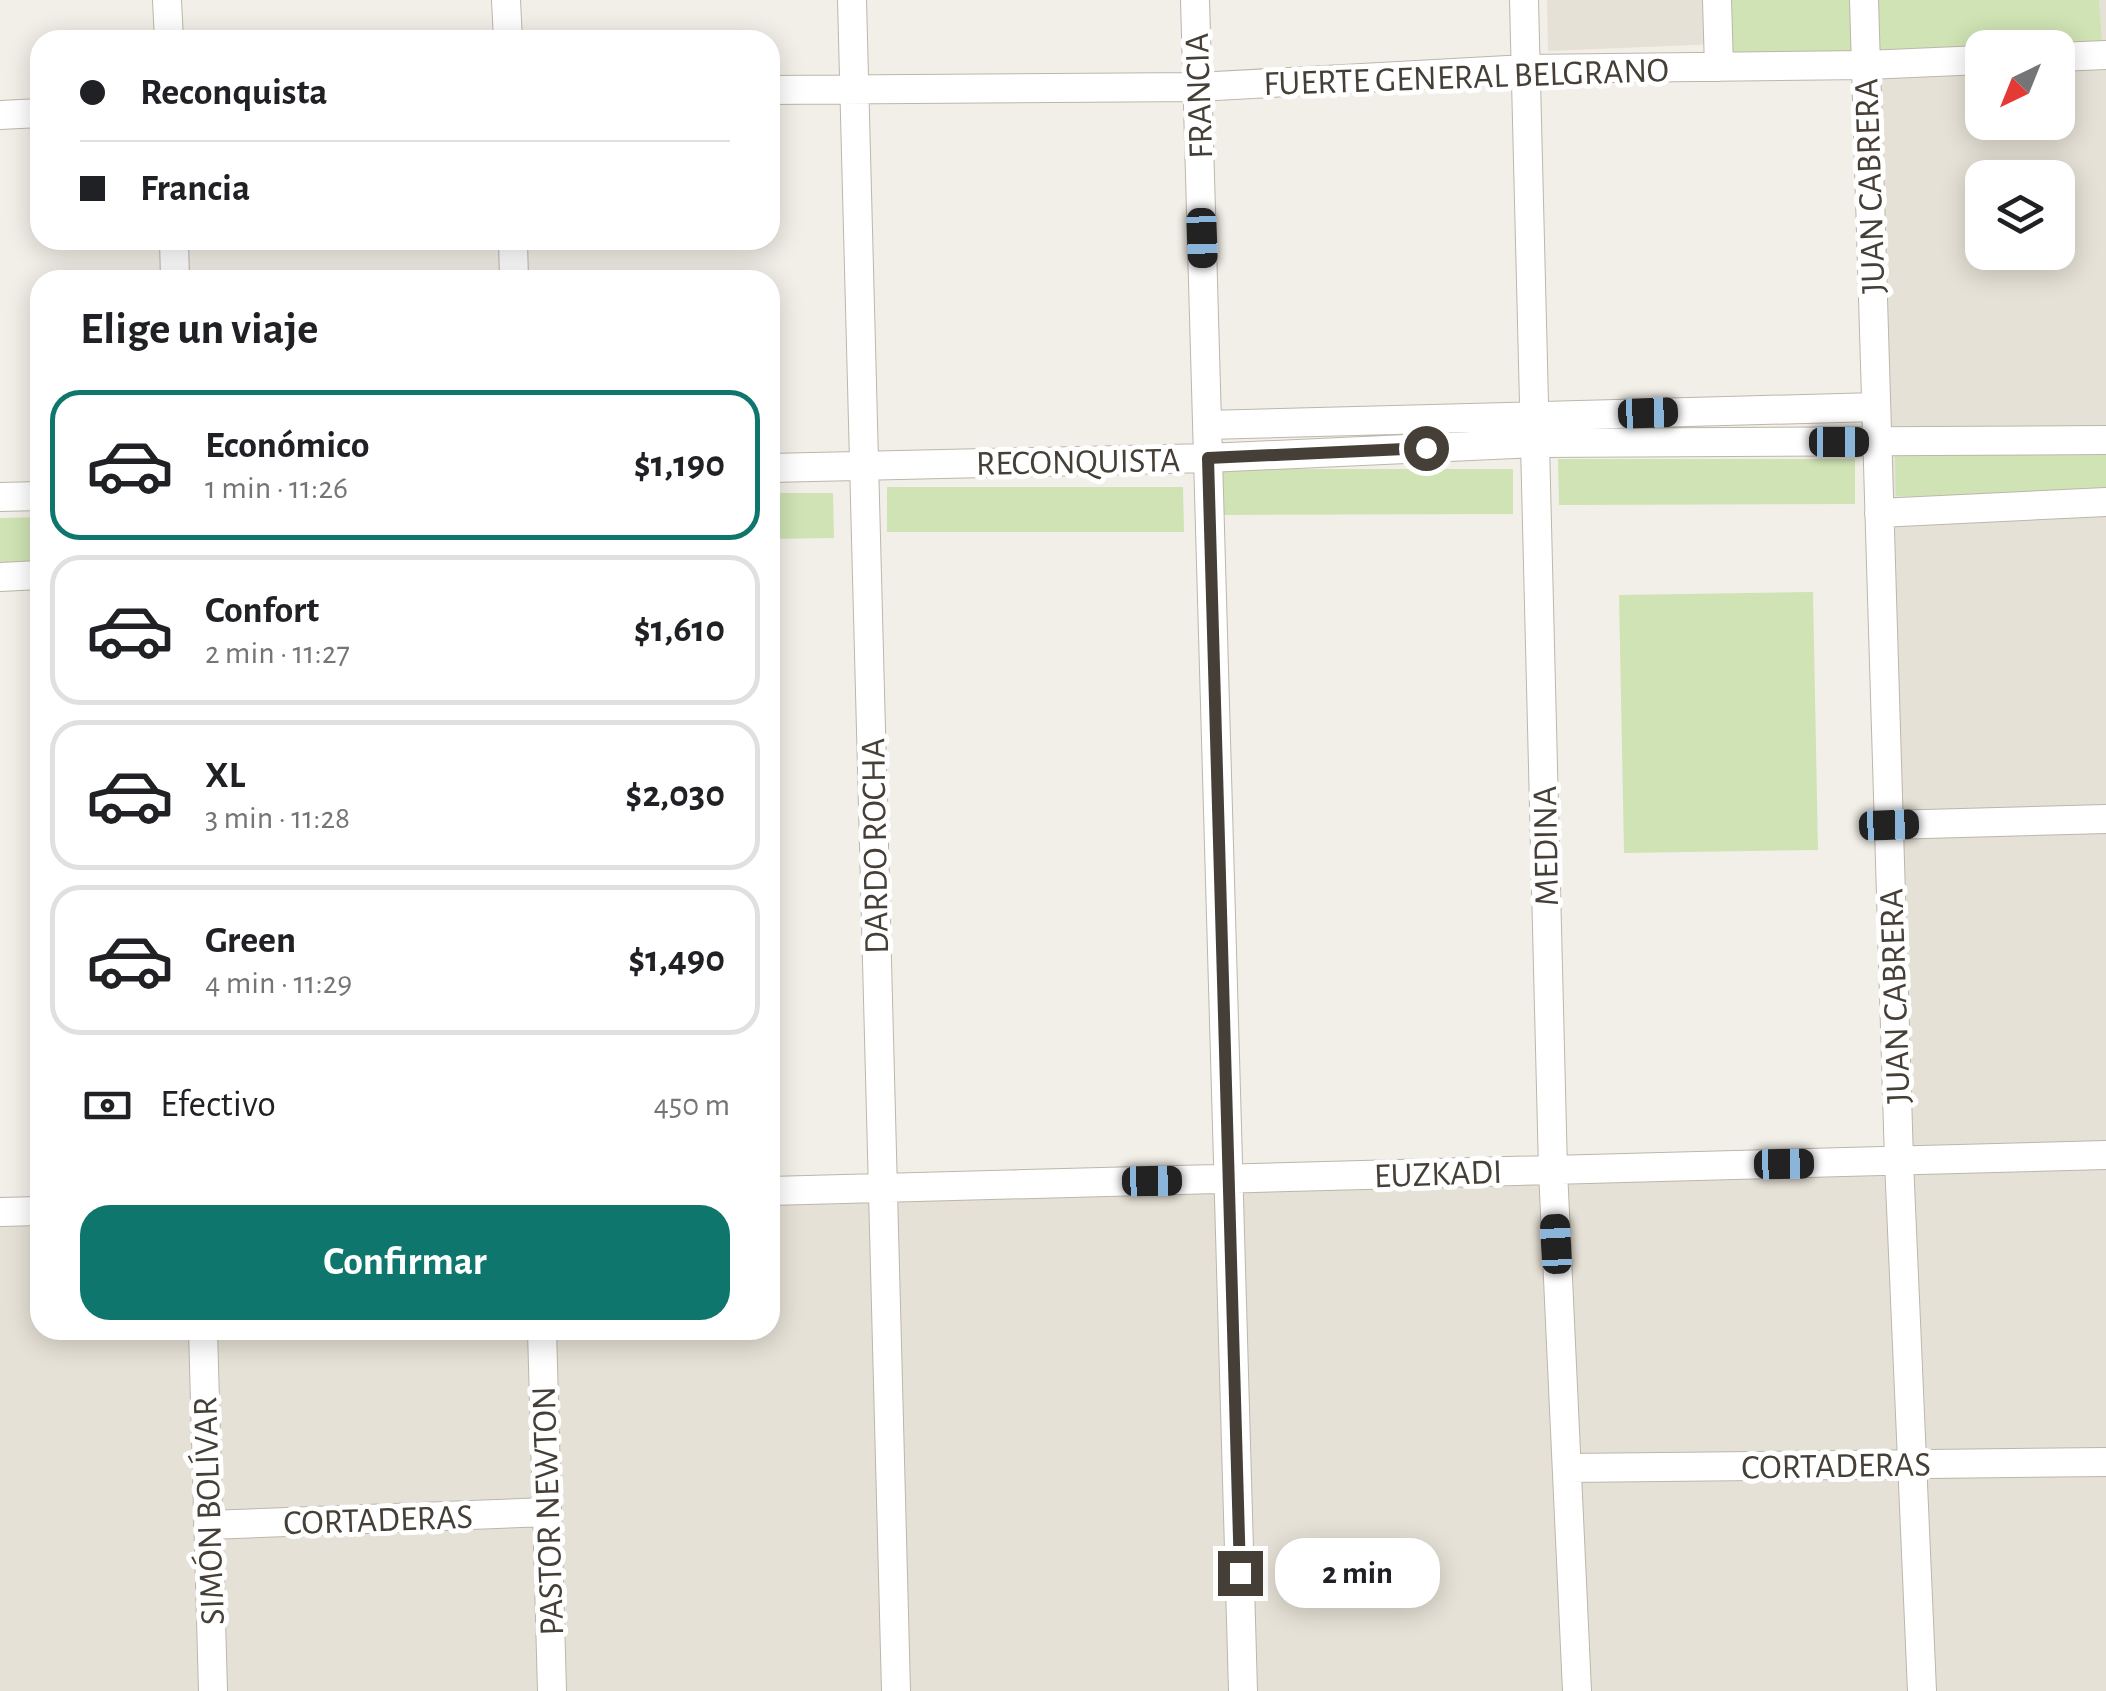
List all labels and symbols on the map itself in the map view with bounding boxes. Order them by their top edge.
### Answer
north arrow [1965,30,2075,140]
street label: FRANCIA [1180,32,1219,160]
street label: FUERTE GENERAL BELGRANO [1263,53,1669,102]
street label: JUAN CABRERA [1849,78,1892,294]
car [1186,207,1218,269]
car [1617,397,1679,429]
route start [1404,426,1449,471]
car [1809,427,1869,457]
street label: RECONQUISTA [975,443,1181,482]
street label: DARDO ROCHA [856,738,895,954]
street label: MEDINA [1528,785,1565,907]
car [1858,809,1920,841]
street label: JUAN CABRERA [1874,888,1917,1104]
car [1754,1148,1814,1180]
street label: EUZKADI [1373,1155,1503,1194]
car [1122,1165,1182,1197]
car [1539,1213,1573,1275]
street label: PASTOR NEWTON [527,1386,570,1636]
street label: SIMÓN BOLÍVAR [186,1396,231,1626]
street label: CORTADERAS [1741,1447,1931,1486]
street label: CORTADERAS [283,1500,473,1541]
callout: 2 min [1275,1538,1440,1608]
route end [1218,1551,1263,1596]

